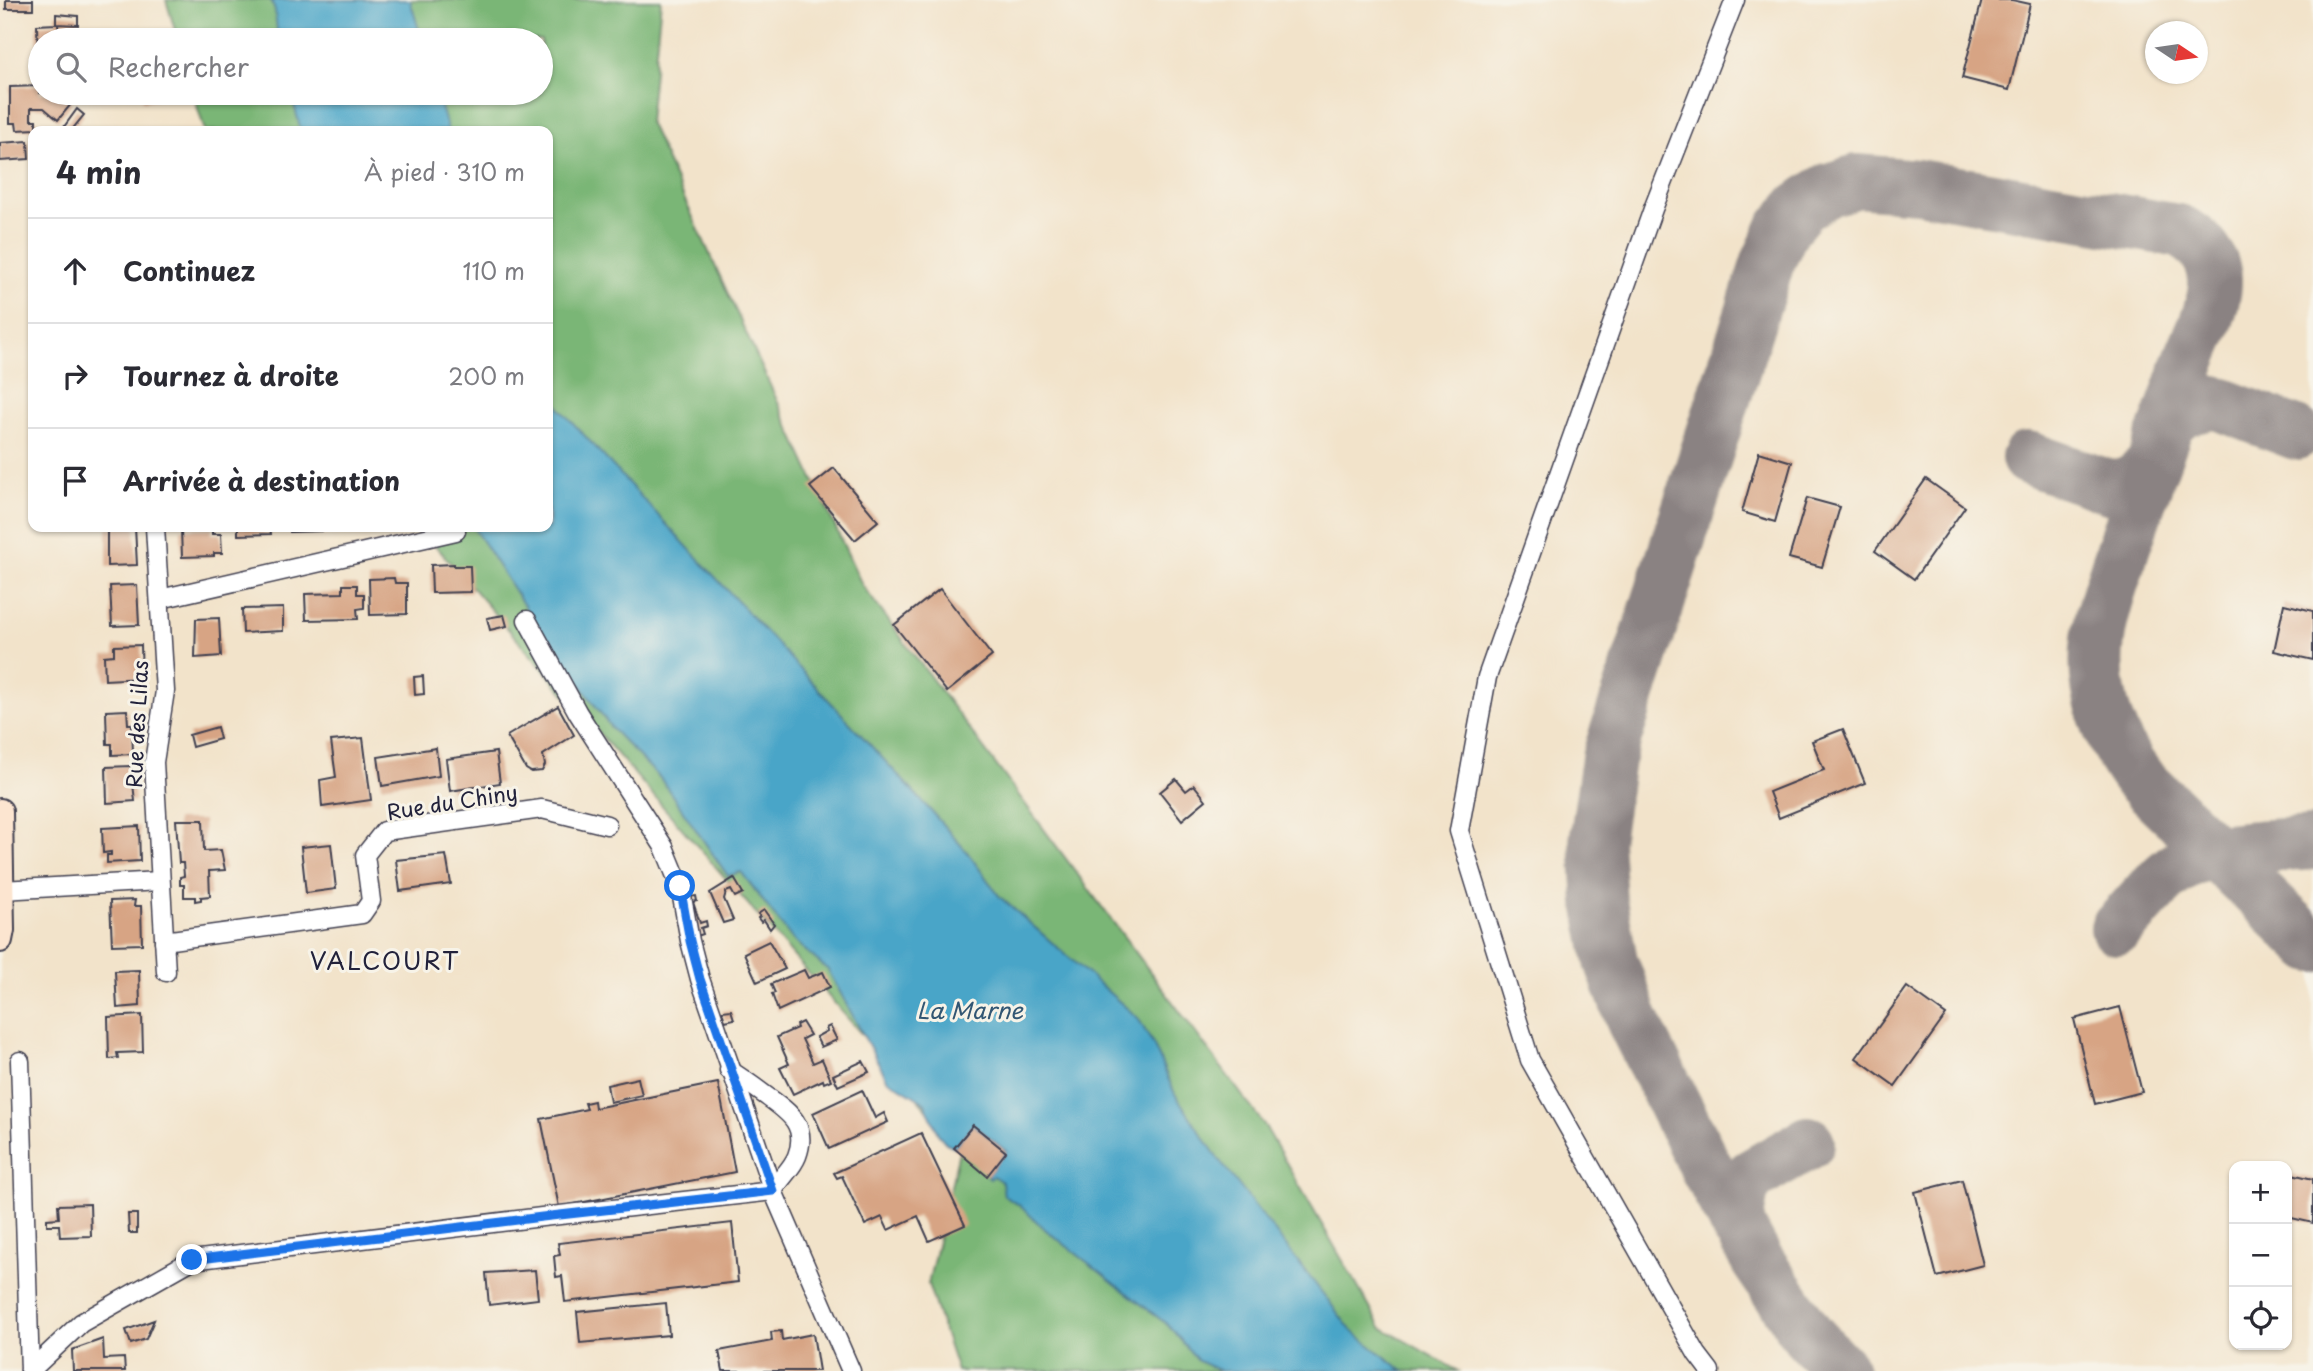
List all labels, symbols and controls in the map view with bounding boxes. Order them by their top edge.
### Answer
north arrow [2145,21,2208,84]
search box [28,28,553,105]
text: Rechercher [108,47,249,86]
icon: search [52,48,90,86]
text: 4 min [56,149,142,194]
text: À pied · 310 m [364,154,525,189]
text: Continuez [123,251,255,290]
icon: ahead [56,252,94,290]
text: 110 m [463,253,525,288]
text: Tournez à droite [123,356,339,395]
icon: right [56,357,94,395]
text: 200 m [448,358,525,393]
text: Arrivée à destination [123,461,400,500]
icon: arrive [56,462,94,500]
street label: Rue des Lilas [117,659,155,789]
street label: Rue du Chiny [384,775,520,827]
route start [664,870,695,901]
district label: VALCOURT [310,942,460,978]
water label: La Marne [917,992,1024,1027]
map controls [2229,1161,2292,1350]
button: + [2229,1161,2292,1224]
button: − [2229,1224,2292,1287]
route end [176,1244,207,1275]
button: locate [2229,1287,2292,1350]

